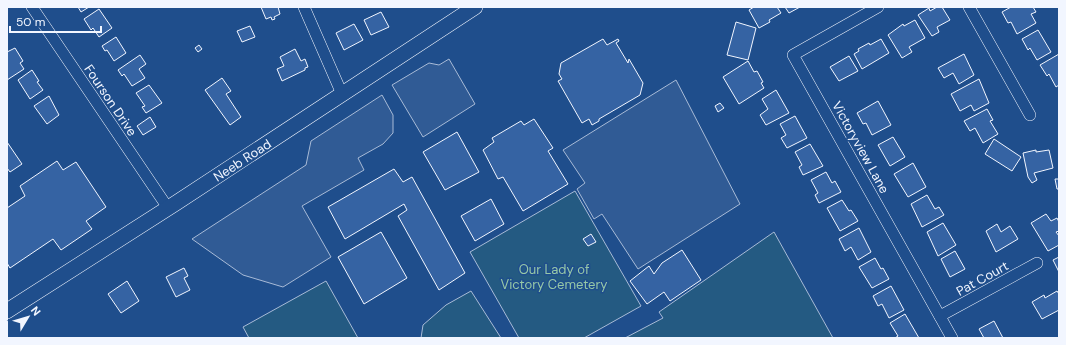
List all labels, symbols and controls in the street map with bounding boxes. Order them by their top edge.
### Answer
scale bar [10,8,101,34]
text: 50 m [16,14,45,30]
street label: Fourson Drive [80,61,141,139]
street label: Victoryview Lane [828,98,893,196]
street label: Neeb Road [210,135,274,185]
street label: Pat Court [953,257,1011,300]
park label: Our Lady of Victory Cemetery [501,261,607,293]
north arrow [8,297,48,337]
text: N [28,303,44,318]

